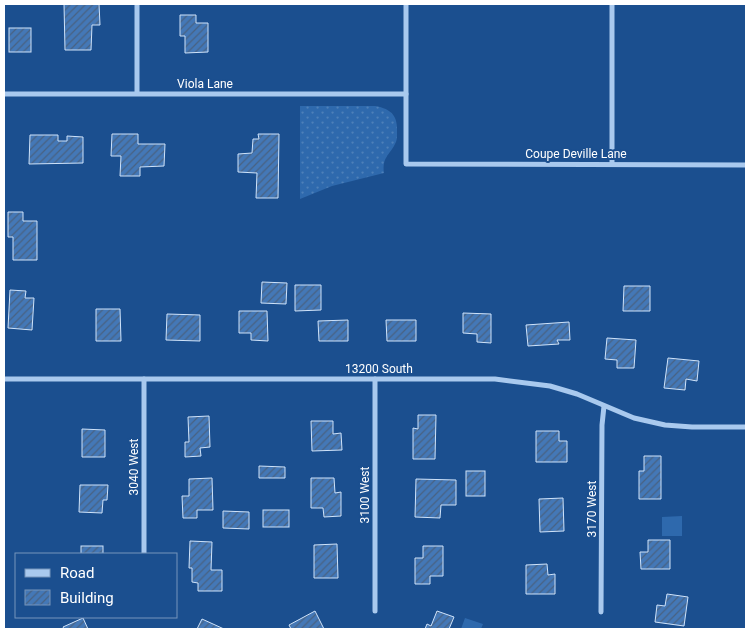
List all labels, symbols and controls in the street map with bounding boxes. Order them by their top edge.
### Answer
street label: Viola Lane [177,77,233,91]
street label: Coupe Deville Lane [525,147,627,161]
street label: 13200 South [345,362,413,376]
street label: 3040 West [127,438,141,495]
street label: 3100 West [358,466,372,523]
street label: 3170 West [585,480,599,537]
legend [15,553,178,618]
text: Road [60,564,94,582]
text: Building [60,589,114,607]

